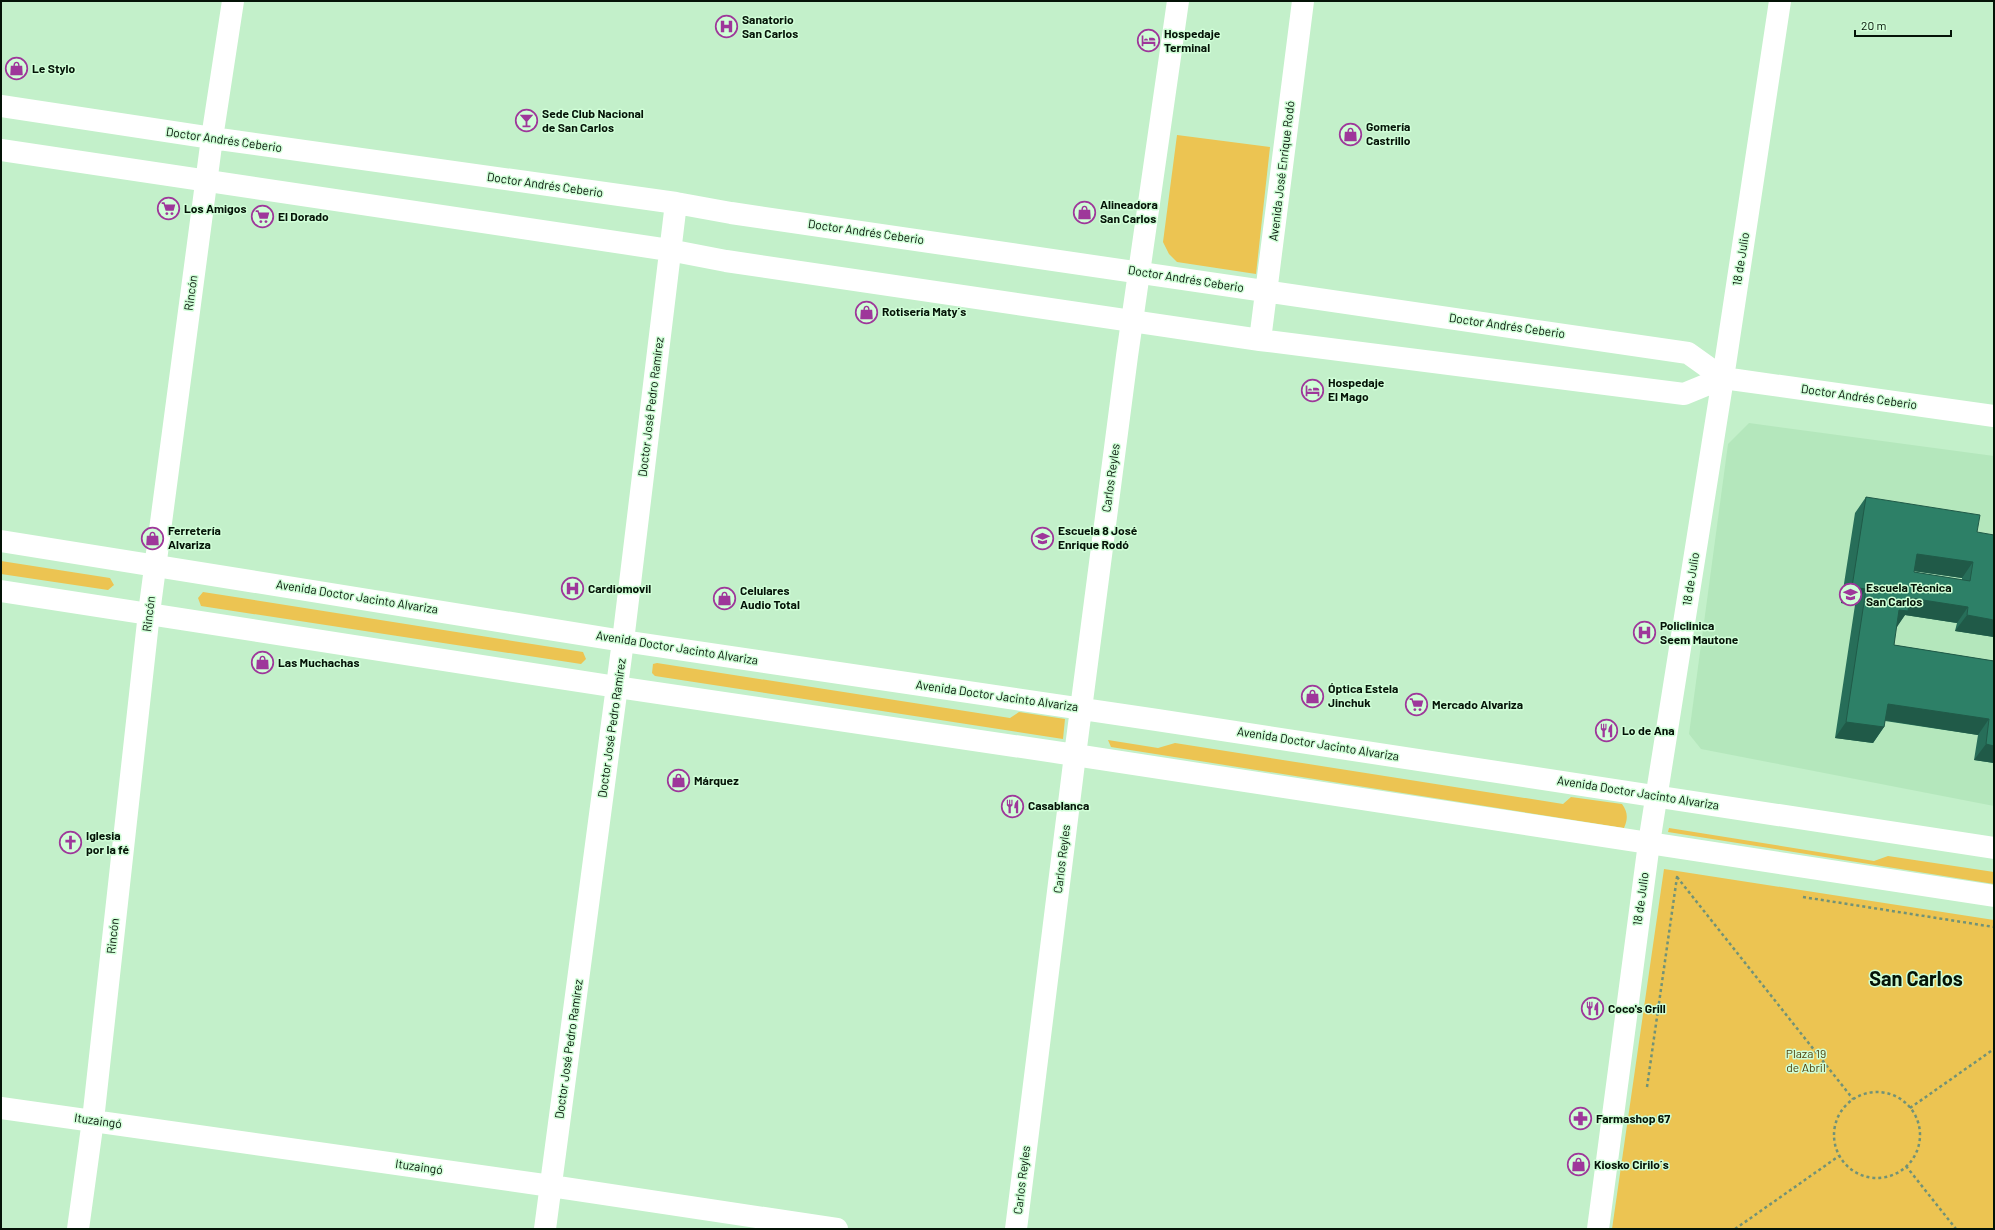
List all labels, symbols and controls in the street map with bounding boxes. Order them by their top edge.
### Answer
place label: Sanatorio San Carlos [742,12,798,40]
scale bar [1855,12,1951,38]
hospital icon: Sanatorio San Carlos [713,14,739,40]
text: 20 m [1861,18,1887,32]
place label: Hospedaje Terminal [1164,26,1221,54]
hotel icon: Hospedaje Terminal [1136,28,1162,54]
shop icon: Le Stylo [4,56,30,82]
place label: Le Stylo [32,61,76,75]
street label: Avenida José Enrique Rodó [1265,100,1297,242]
place label: Sede Club Nacional de San Carlos [542,106,644,134]
bar icon: Sede Club Nacional de San Carlos [513,108,539,134]
place label: Gomería Castrillo [1366,119,1411,147]
shop icon: Gomería Castrillo [1338,121,1364,147]
street label: Doctor Andrés Ceberio [165,124,283,154]
street label: Doctor Andrés Ceberio [486,169,604,199]
supermarket icon: Los Amigos [156,196,182,222]
place label: Alineadora San Carlos [1100,197,1158,225]
shop icon: Alineadora San Carlos [1072,199,1098,225]
place label: Los Amigos [184,201,247,215]
supermarket icon: El Dorado [249,204,275,230]
place label: El Dorado [278,209,329,223]
street label: Doctor Andrés Ceberio [807,216,925,246]
street label: 18 de Julio [1729,231,1751,287]
street label: Doctor Andrés Ceberio [1127,262,1245,294]
street label: Rincón [181,274,199,312]
shop icon: Rotisería Maty´s [853,299,879,325]
place label: Rotisería Maty´s [882,304,966,318]
street label: Doctor Andrés Ceberio [1448,310,1566,340]
street label: Doctor José Pedro Ramírez [634,336,666,478]
place label: Hospedaje El Mago [1328,375,1385,403]
hotel icon: Hospedaje El Mago [1300,377,1326,403]
street label: Doctor Andrés Ceberio [1800,381,1918,411]
street label: Carlos Reyles [1098,442,1122,513]
place label: Ferretería Alvariza [168,523,221,551]
place label: Escuela 8 José Enrique Rodó [1058,523,1138,551]
shop icon: Ferretería Alvariza [140,525,166,551]
school or university icon: Escuela 8 José Enrique Rodó [1030,525,1056,551]
street label: 18 de Julio [1679,551,1701,607]
street label: Avenida Doctor Jacinto Alvariza [275,576,439,616]
hospital icon: Cardiomovil [559,576,585,602]
place label: Escuela Técnica San Carlos [1866,580,1952,608]
place label: Cardiomovil [588,581,651,595]
school or university icon: Escuela Técnica San Carlos [1838,582,1864,608]
place label: Celulares Audio Total [740,583,800,611]
shop icon: Celulares Audio Total [712,585,738,611]
street label: Rincón [139,595,157,633]
place label: Policlinica Seem Mautone [1660,618,1739,646]
hospital icon: Policlinica Seem Mautone [1632,620,1658,646]
street label: Avenida Doctor Jacinto Alvariza [595,627,759,667]
shop icon: Las Muchachas [250,650,276,676]
place label: Las Muchachas [278,655,359,669]
street label: Doctor José Pedro Ramírez [594,657,628,799]
street label: Avenida Doctor Jacinto Alvariza [915,677,1079,713]
place label: Óptica Estela Jinchuk [1328,681,1398,709]
shop icon: Óptica Estela Jinchuk [1300,683,1326,709]
supermarket icon: Mercado Alvariza [1403,692,1429,718]
place label: Mercado Alvariza [1432,697,1523,711]
restaurant icon: Lo de Ana [1594,718,1620,744]
street label: Avenida Doctor Jacinto Alvariza [1236,723,1400,763]
place label: Lo de Ana [1622,723,1675,737]
shop icon: Márquez [665,768,691,794]
street label: Avenida Doctor Jacinto Alvariza [1556,772,1720,812]
place label: Márquez [694,773,739,787]
restaurant icon: Casablanca [999,793,1025,819]
place label: Casablanca [1028,798,1089,812]
street label: Carlos Reyles [1050,824,1072,894]
place label: Iglesia por la fé [86,828,129,856]
church icon: Iglesia por la fé [57,830,83,856]
street label: 18 de Julio [1629,871,1651,927]
street label: Rincón [103,917,121,954]
district label: San Carlos [1869,966,1963,990]
street label: Doctor José Pedro Ramírez [551,978,585,1120]
restaurant icon: Coco's Grill [1579,996,1605,1022]
place label: Coco's Grill [1608,1001,1666,1015]
park label: Plaza 19 de Abril [1786,1046,1826,1074]
pharmacy icon: Farmashop 67 [1568,1106,1594,1132]
street label: Ituzaingó [74,1110,123,1130]
place label: Farmashop 67 [1596,1111,1670,1125]
street label: Carlos Reyles [1010,1145,1032,1215]
shop icon: Kiosko Cirilo´s [1566,1152,1592,1178]
street label: Ituzaingó [395,1156,444,1176]
place label: Kiosko Cirilo´s [1594,1157,1669,1171]

